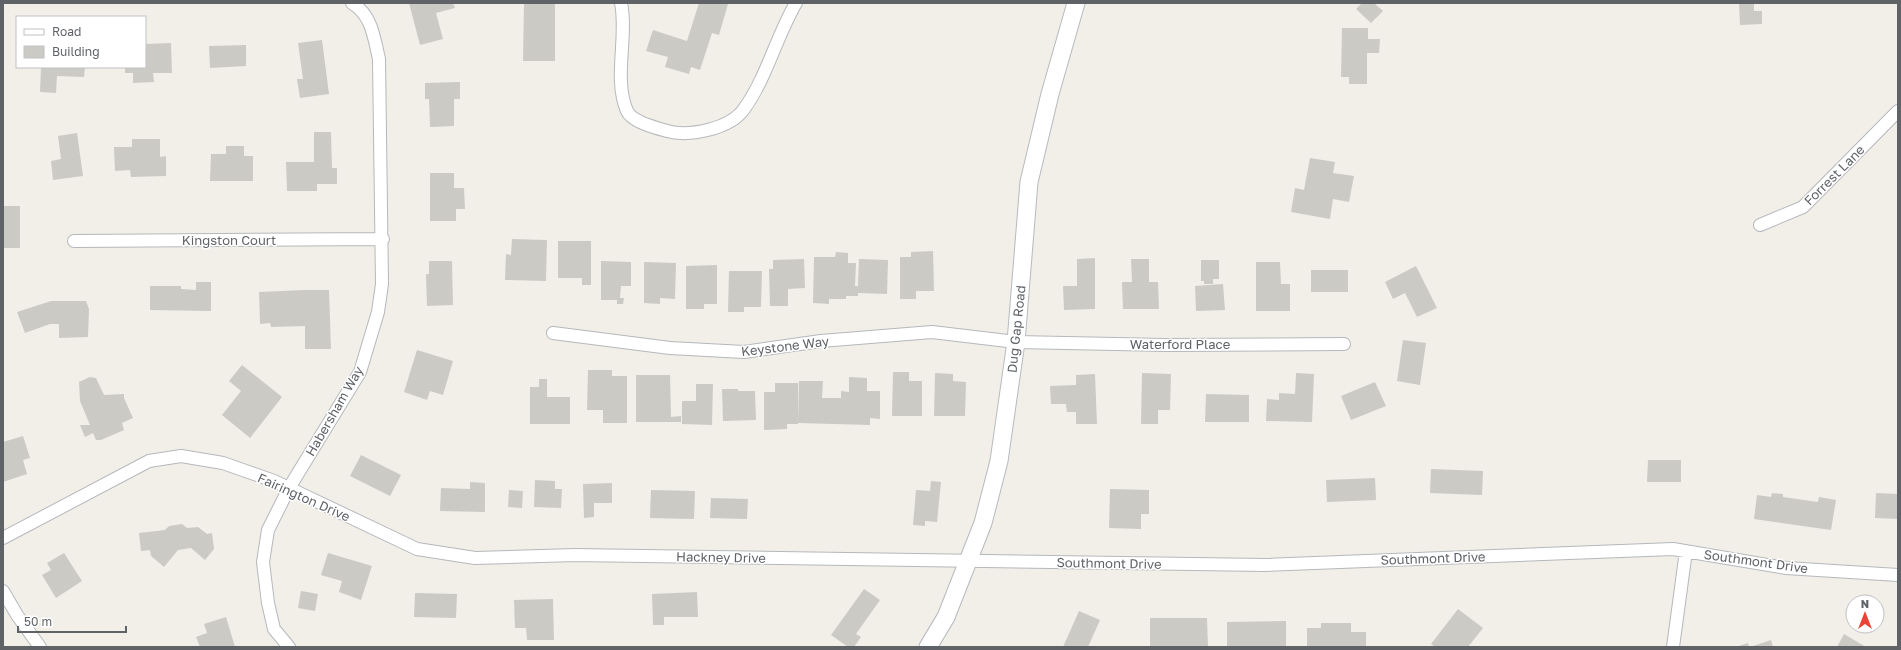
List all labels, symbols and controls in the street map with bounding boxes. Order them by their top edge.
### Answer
legend [16,16,146,68]
text: Road [52,24,81,39]
text: Building [52,44,100,59]
street label: Forrest Lane [1801,142,1867,208]
street label: Kingston Court [182,232,276,248]
street label: Dug Gap Road [1003,284,1029,374]
street label: Keystone Way [740,333,830,359]
street label: Waterford Place [1130,336,1230,352]
street label: Habersham Way [302,363,367,459]
street label: Fairington Drive [255,469,353,525]
street label: Southmont Drive [1703,546,1809,576]
street label: Hackney Drive [676,548,766,566]
street label: Southmont Drive [1380,548,1486,568]
street label: Southmont Drive [1056,554,1162,572]
north arrow [1845,594,1885,634]
text: N [1861,597,1869,610]
scale bar [18,608,126,634]
text: 50 m [24,614,52,629]

